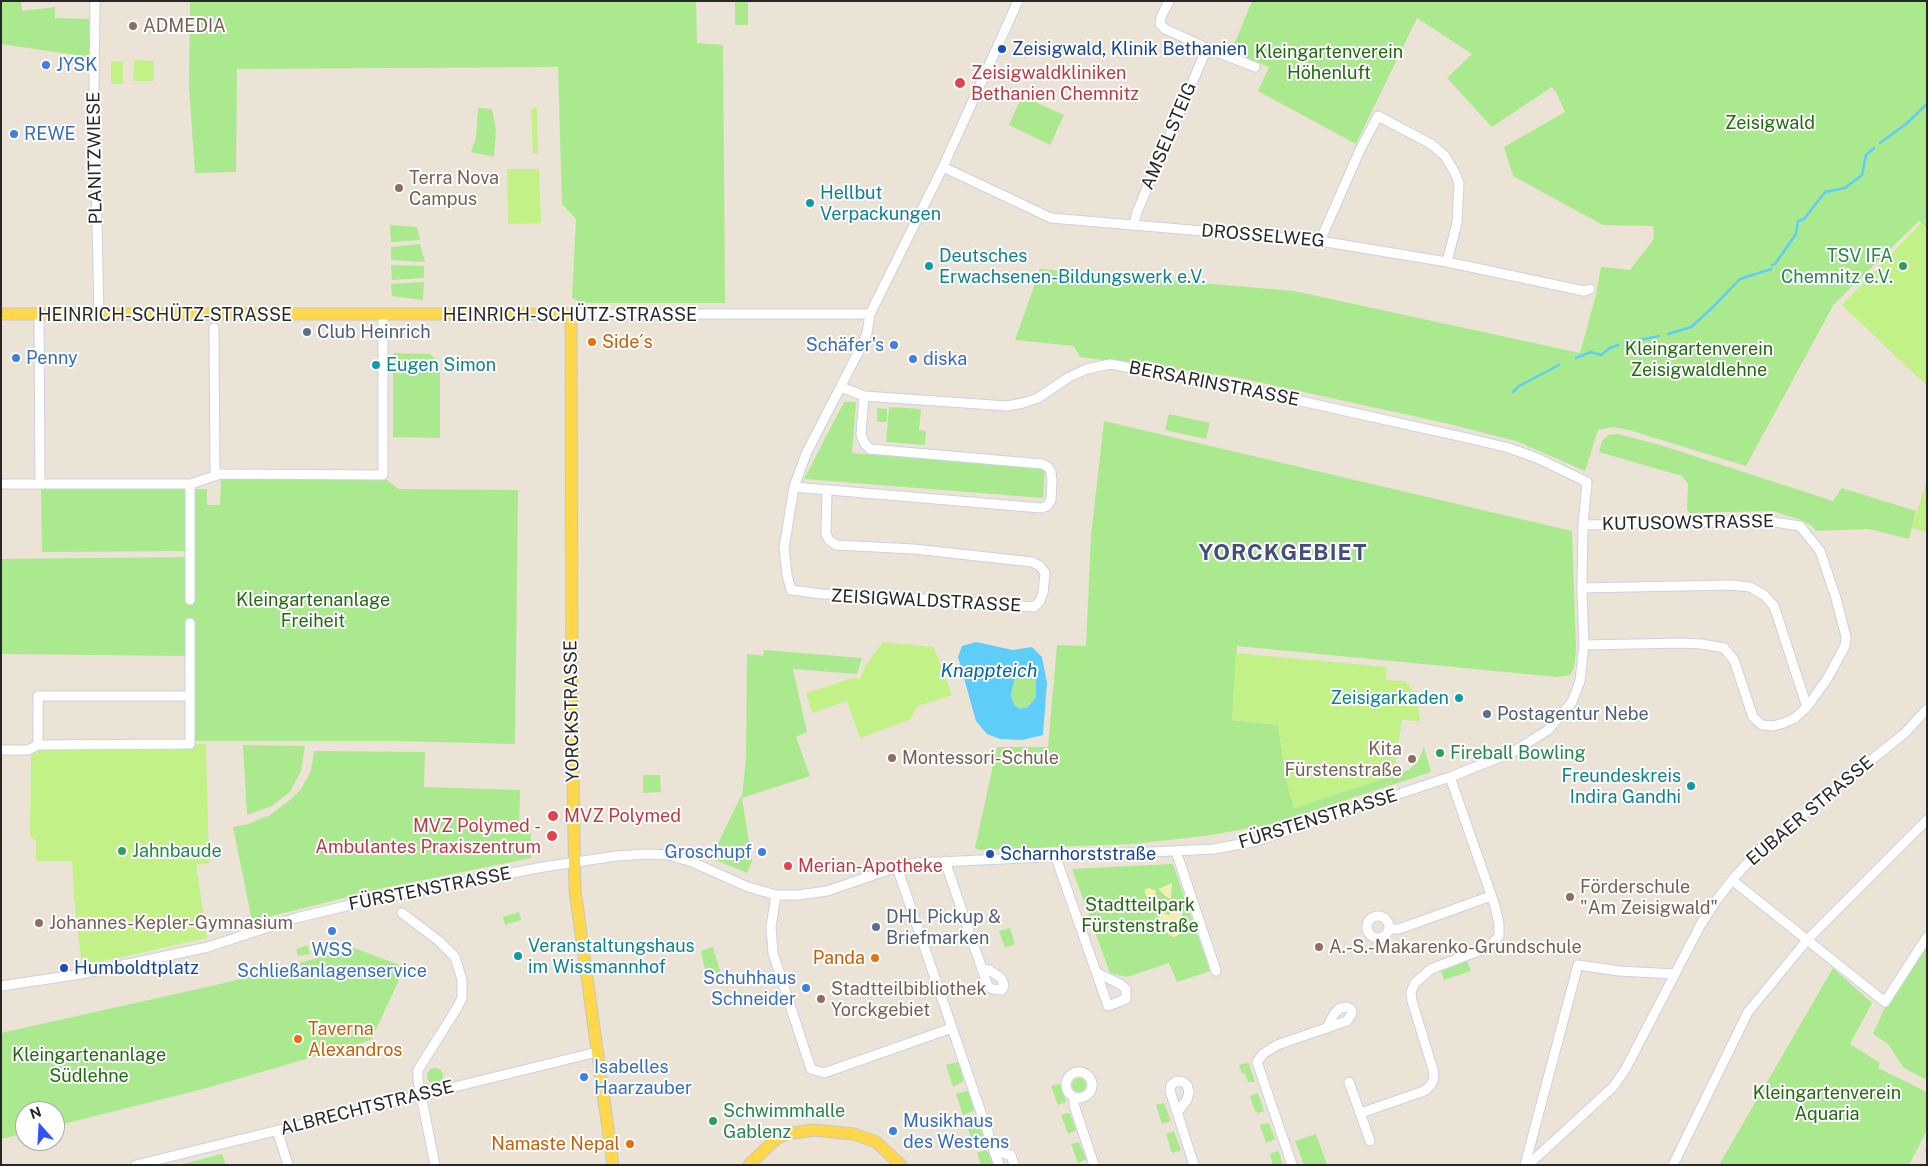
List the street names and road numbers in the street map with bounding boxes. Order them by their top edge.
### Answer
street label: AMSELSTEIG [1137,79,1201,193]
street label: PLANITZWIESE [83,91,107,225]
street label: DROSSELWEG [1200,220,1326,252]
street label: HEINRICH-SCHÜTZ-STRASSE [38,304,292,326]
street label: HEINRICH-SCHÜTZ-STRASSE [443,304,697,326]
street label: BERSARINSTRASSE [1127,357,1301,411]
street label: KUTUSOWSTRASSE [1602,511,1774,535]
street label: ZEISIGWALDSTRASSE [830,585,1022,617]
street label: YORCKSTRASSE [560,640,584,782]
street label: EUBAER STRASSE [1742,752,1878,870]
street label: FÜRSTENSTRASSE [1236,785,1400,853]
street label: FÜRSTENSTRASSE [347,863,513,915]
street label: ALBRECHTSTRASSE [278,1076,456,1140]

